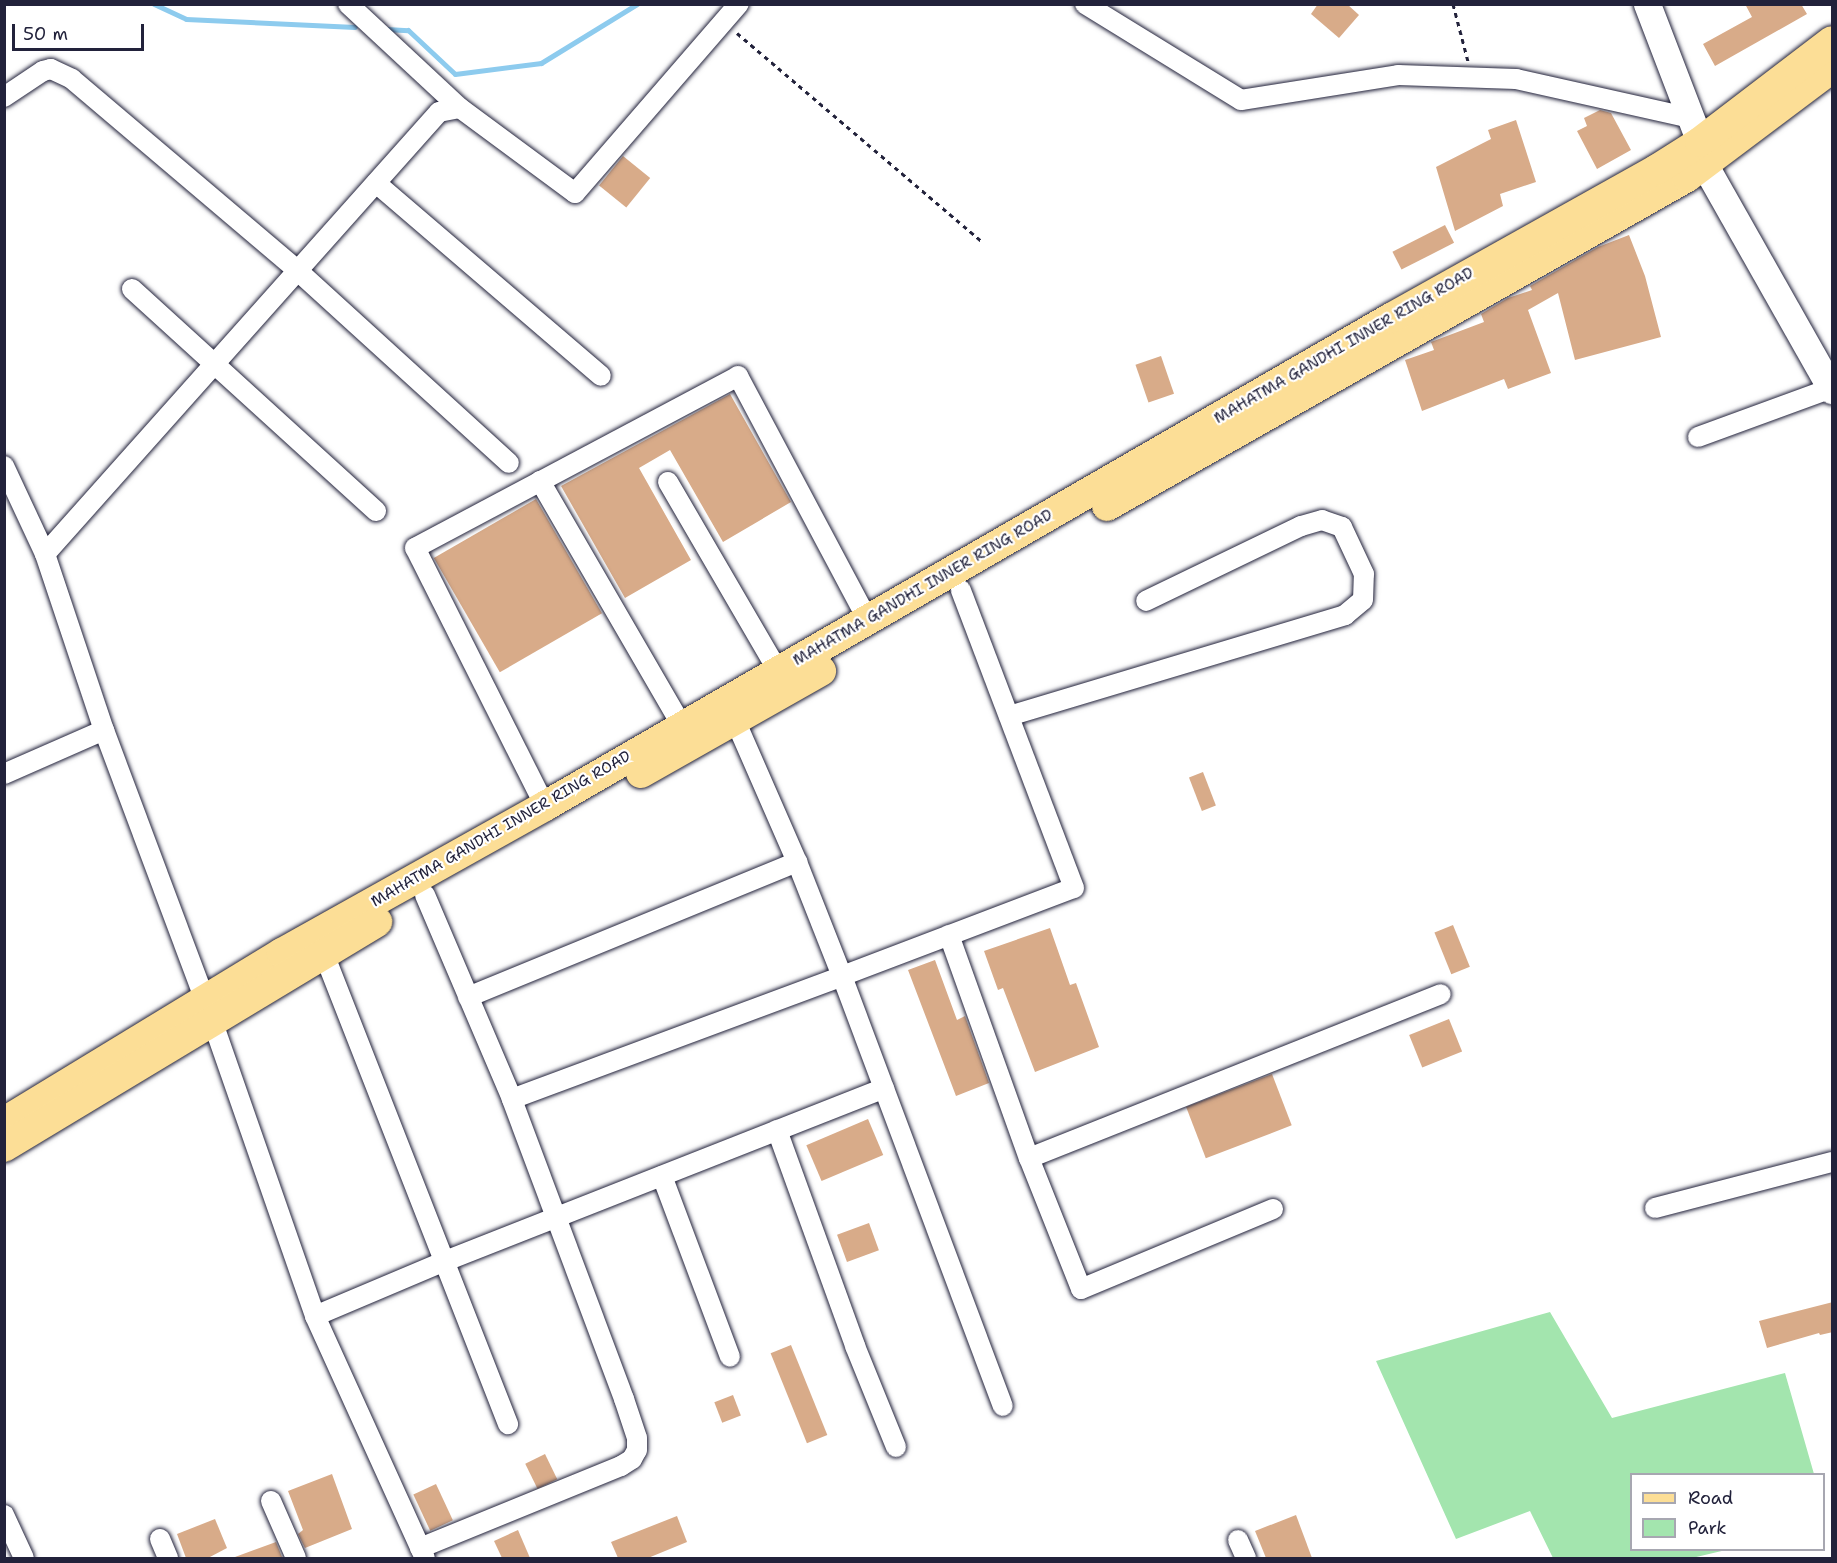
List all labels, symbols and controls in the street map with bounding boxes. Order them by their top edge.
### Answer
scale bar [15,12,147,50]
text: 50 m [23,22,68,46]
street label: MAHATMA GANDHI INNER RING ROAD [1211,264,1477,428]
street label: MAHATMA GANDHI INNER RING ROAD [790,506,1056,670]
street label: MAHATMA GANDHI INNER RING ROAD [368,747,634,911]
legend [1630,1473,1825,1551]
text: Road [1688,1486,1733,1510]
text: Park [1688,1516,1727,1540]

